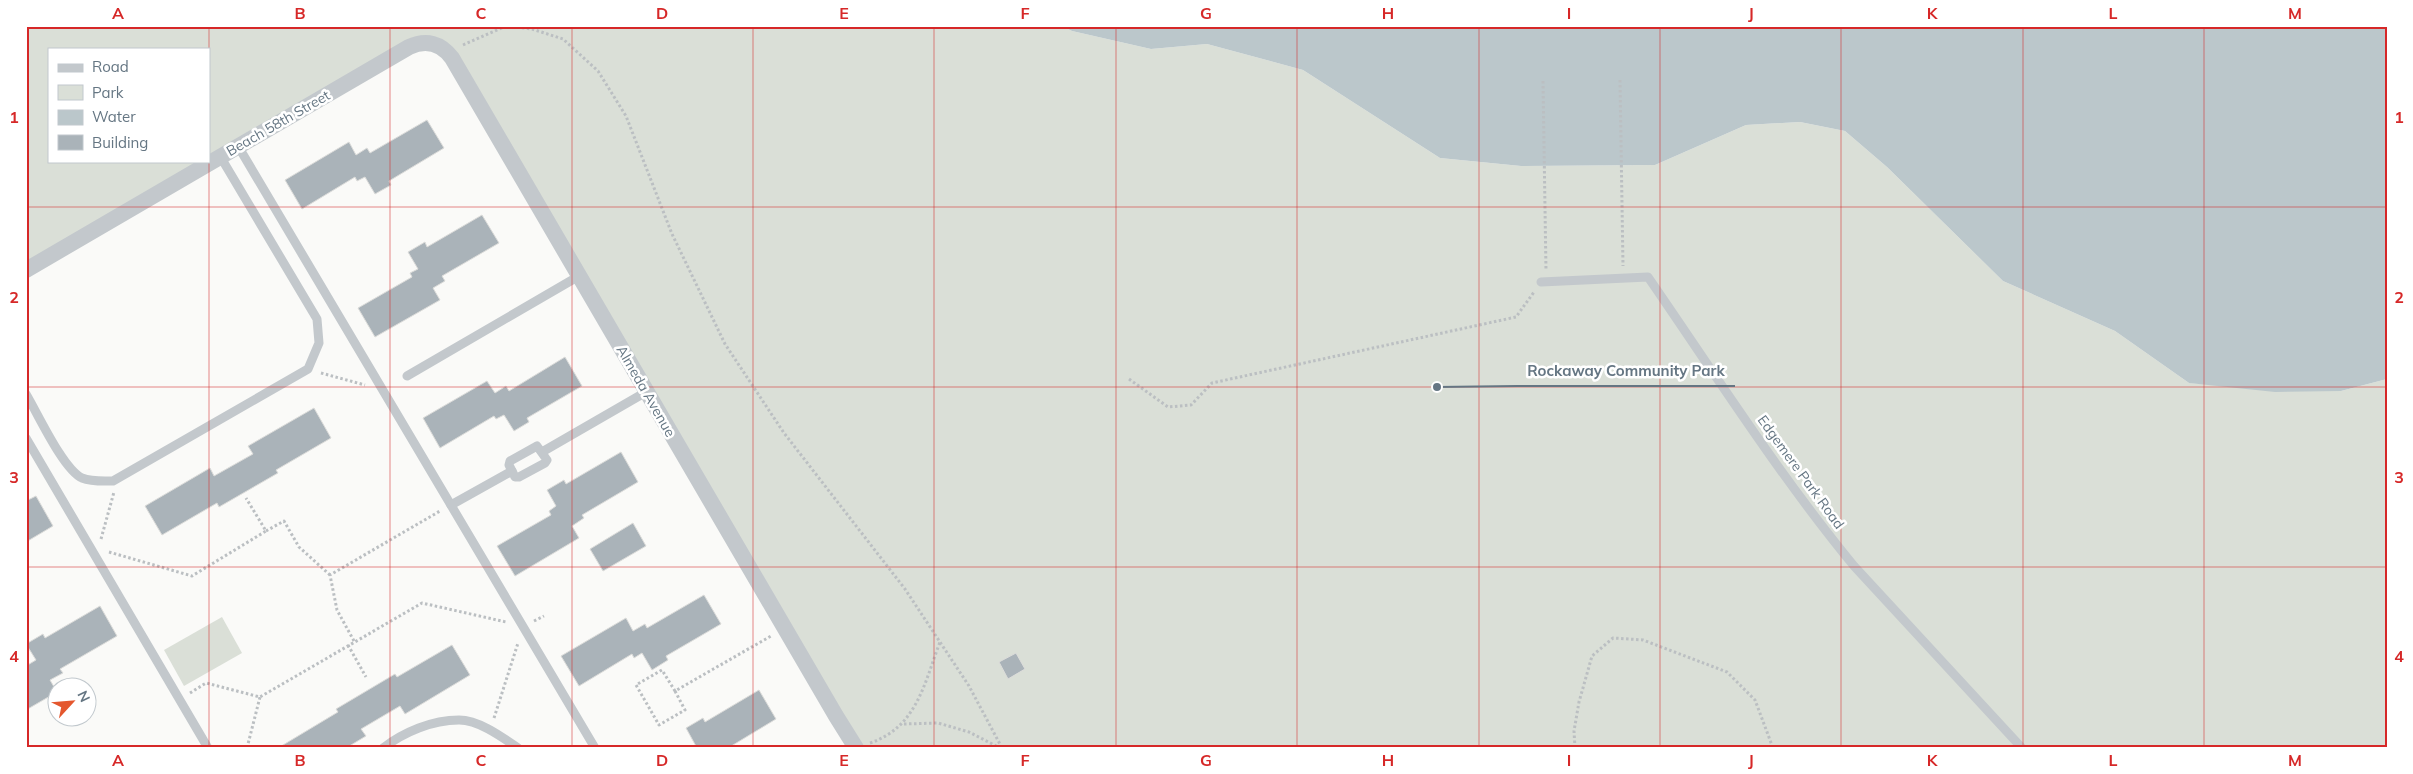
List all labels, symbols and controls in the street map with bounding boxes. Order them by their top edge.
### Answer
text: A [112,3,124,23]
text: B [294,3,306,23]
text: C [476,3,487,23]
text: D [656,3,668,23]
text: E [839,3,849,23]
text: F [1020,3,1030,23]
text: G [1200,3,1212,23]
text: H [1382,3,1394,23]
text: I [1567,3,1571,23]
text: J [1748,3,1754,23]
text: K [1927,3,1939,23]
text: L [2109,3,2118,23]
text: M [2288,3,2302,23]
legend [48,48,210,162]
text: Road [92,57,129,76]
text: Park [92,83,124,102]
street label: Beach 58th Street [223,86,333,160]
text: 1 [9,107,19,127]
text: Water [92,107,136,126]
text: 1 [2394,107,2404,127]
text: Building [92,133,148,152]
text: 2 [9,287,19,307]
text: 2 [2394,287,2404,307]
street label: Almeda Avenue [613,342,679,440]
callout: Rockaway Community Park [1517,356,1735,386]
text: Rockaway Community Park [1527,361,1725,380]
street label: Edgemere Park Road [1754,412,1848,532]
text: 3 [9,467,19,487]
text: 3 [2394,467,2404,487]
text: 4 [9,646,19,666]
text: 4 [2394,646,2404,666]
north arrow [48,676,98,726]
text: N [73,688,94,705]
text: A [112,750,124,770]
text: B [294,750,306,770]
text: C [476,750,487,770]
text: D [656,750,668,770]
text: E [839,750,849,770]
text: F [1020,750,1030,770]
text: G [1200,750,1212,770]
text: H [1382,750,1394,770]
text: I [1567,750,1571,770]
text: J [1748,750,1754,770]
text: K [1927,750,1939,770]
text: L [2109,750,2118,770]
text: M [2288,750,2302,770]

